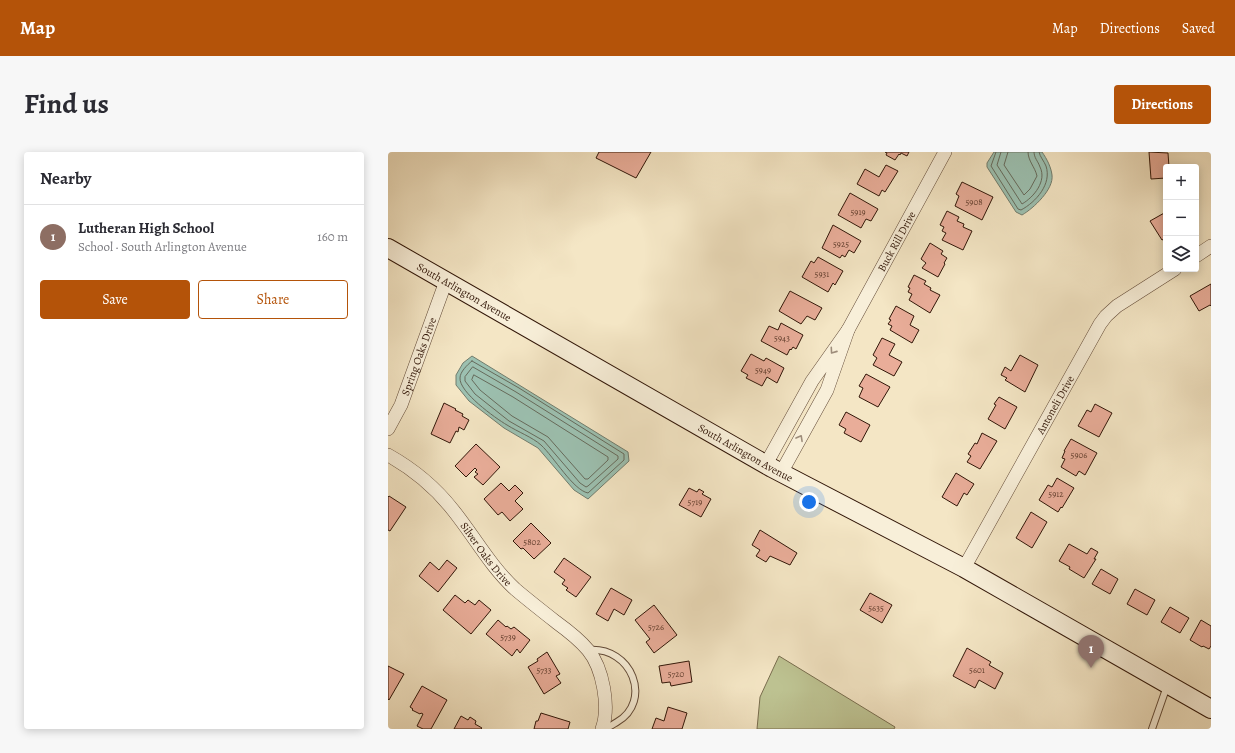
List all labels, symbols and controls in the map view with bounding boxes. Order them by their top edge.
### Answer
text: Map [20,15,55,41]
text: Map [1052,19,1078,38]
text: Directions [1100,19,1160,38]
text: Saved [1182,19,1215,38]
text: Find us [24,85,109,123]
button: Directions [1114,85,1211,124]
map controls [1163,164,1199,272]
button: + [1163,164,1199,200]
text: Nearby [40,167,91,190]
house number: 5908 [965,196,983,208]
button: − [1163,200,1199,236]
house number: 5919 [850,206,866,218]
street label: Buck Rill Drive [874,209,919,275]
text: Lutheran High School [78,218,214,238]
text: 1 [51,228,55,245]
text: 160 m [317,228,348,245]
button: layers [1163,236,1199,272]
text: School · South Arlington Avenue [78,238,247,255]
house number: 5925 [833,238,849,250]
street label: South Arlington Avenue [414,259,514,325]
house number: 5931 [815,268,829,280]
button: Save [40,280,190,319]
button: Share [198,280,348,319]
street label: Spring Oaks Drive [398,315,440,398]
house number: 5943 [774,332,790,344]
one-way arrow [830,347,838,354]
house number: 5949 [755,364,771,376]
street label: Antoneli Drive [1033,373,1078,438]
street label: South Arlington Avenue [695,420,796,486]
one-way arrow [796,435,803,442]
house number: 5906 [1071,449,1087,461]
house number: 5912 [1048,488,1064,500]
your location [799,492,819,512]
house number: 5719 [688,496,702,508]
street label: Silver Oaks Drive [457,519,515,590]
house number: 5802 [523,536,541,548]
house number: 5635 [868,602,884,614]
house number: 5726 [648,621,664,633]
house number: 5739 [500,631,516,643]
pin: 1 [1078,635,1104,668]
house number: 5733 [536,664,552,676]
house number: 5601 [969,664,985,676]
house number: 5720 [668,668,685,680]

